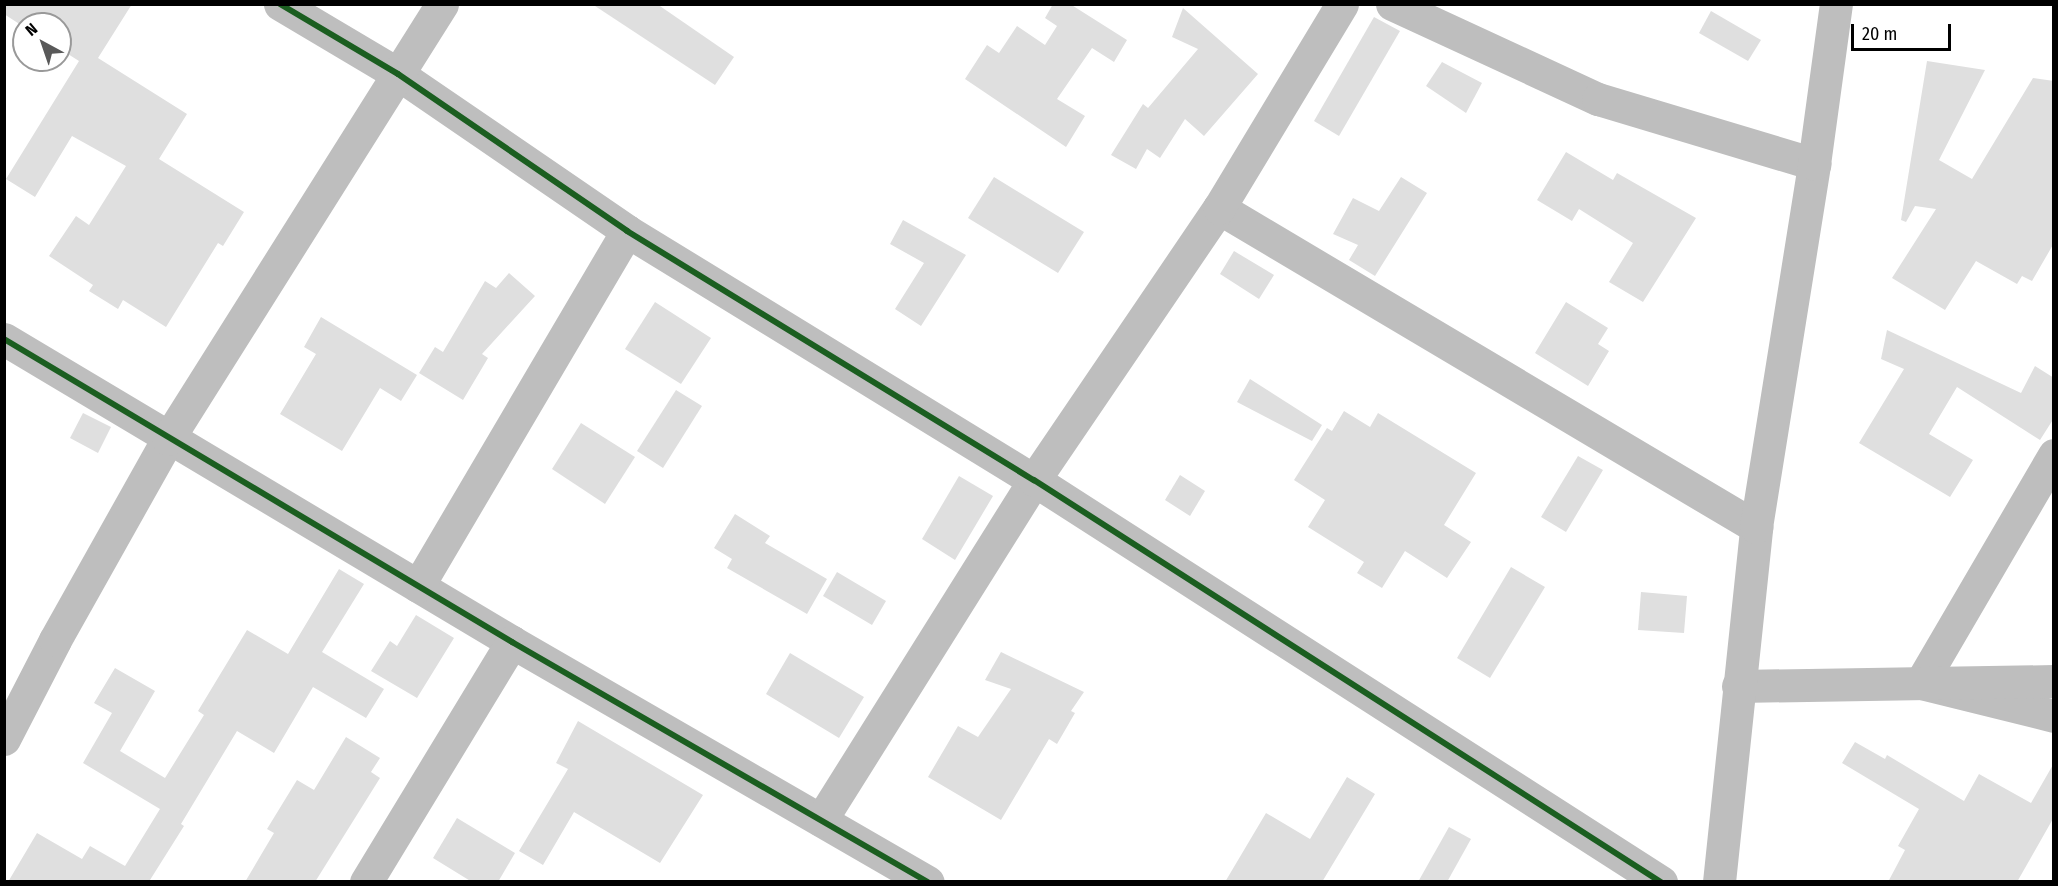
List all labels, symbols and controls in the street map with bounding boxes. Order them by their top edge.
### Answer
north arrow [12,12,72,72]
scale bar [1854,12,1954,50]
text: N [22,19,41,40]
text: 20 m [1862,23,1897,45]

